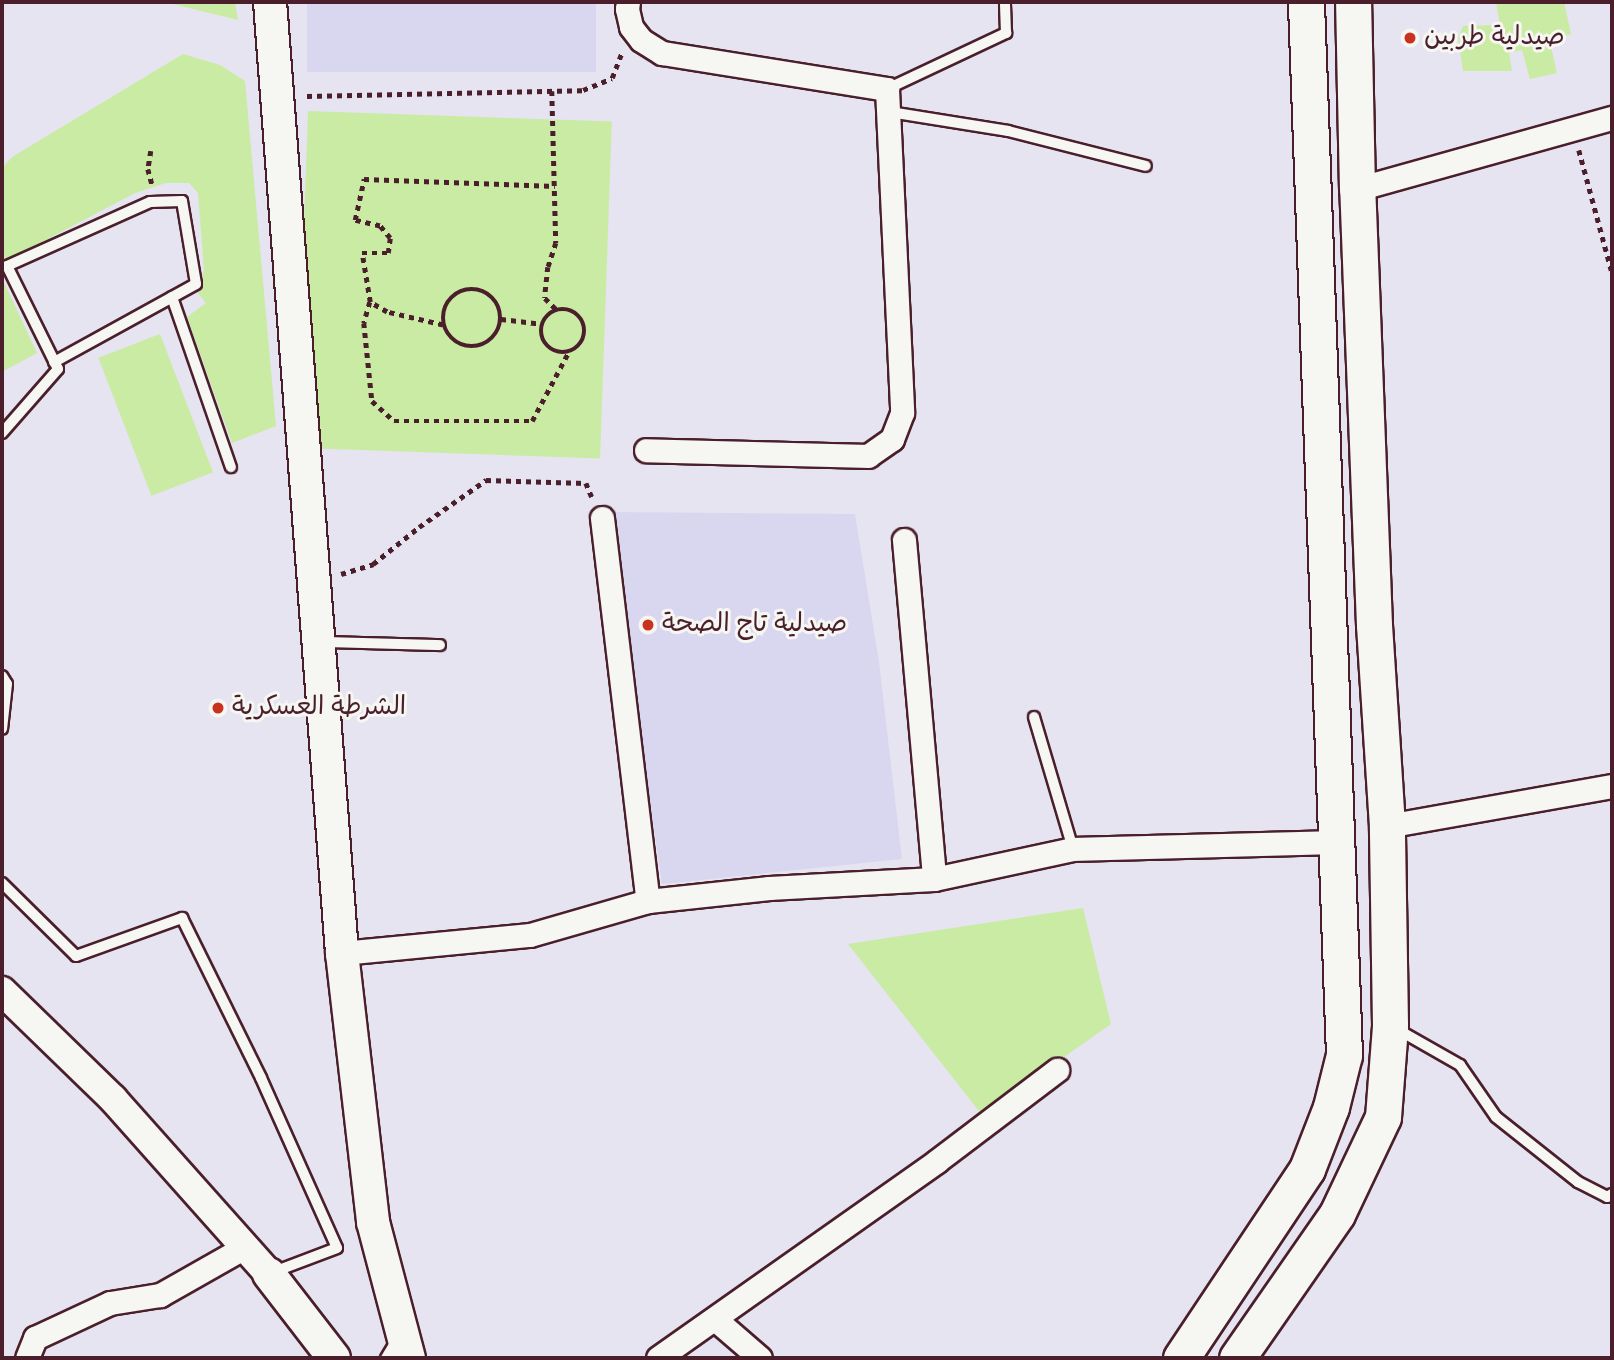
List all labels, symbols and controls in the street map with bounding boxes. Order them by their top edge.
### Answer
place label: صيدلية طربين [1424,22,1565,54]
marker: صيدلية طربين [1402,30,1418,46]
place label: صيدلية تاج الصحة [662,609,847,641]
marker: صيدلية تاج الصحة [640,617,656,633]
place label: الشرطة العسكرية [232,692,406,724]
marker: الشرطة العسكرية [210,700,226,716]

